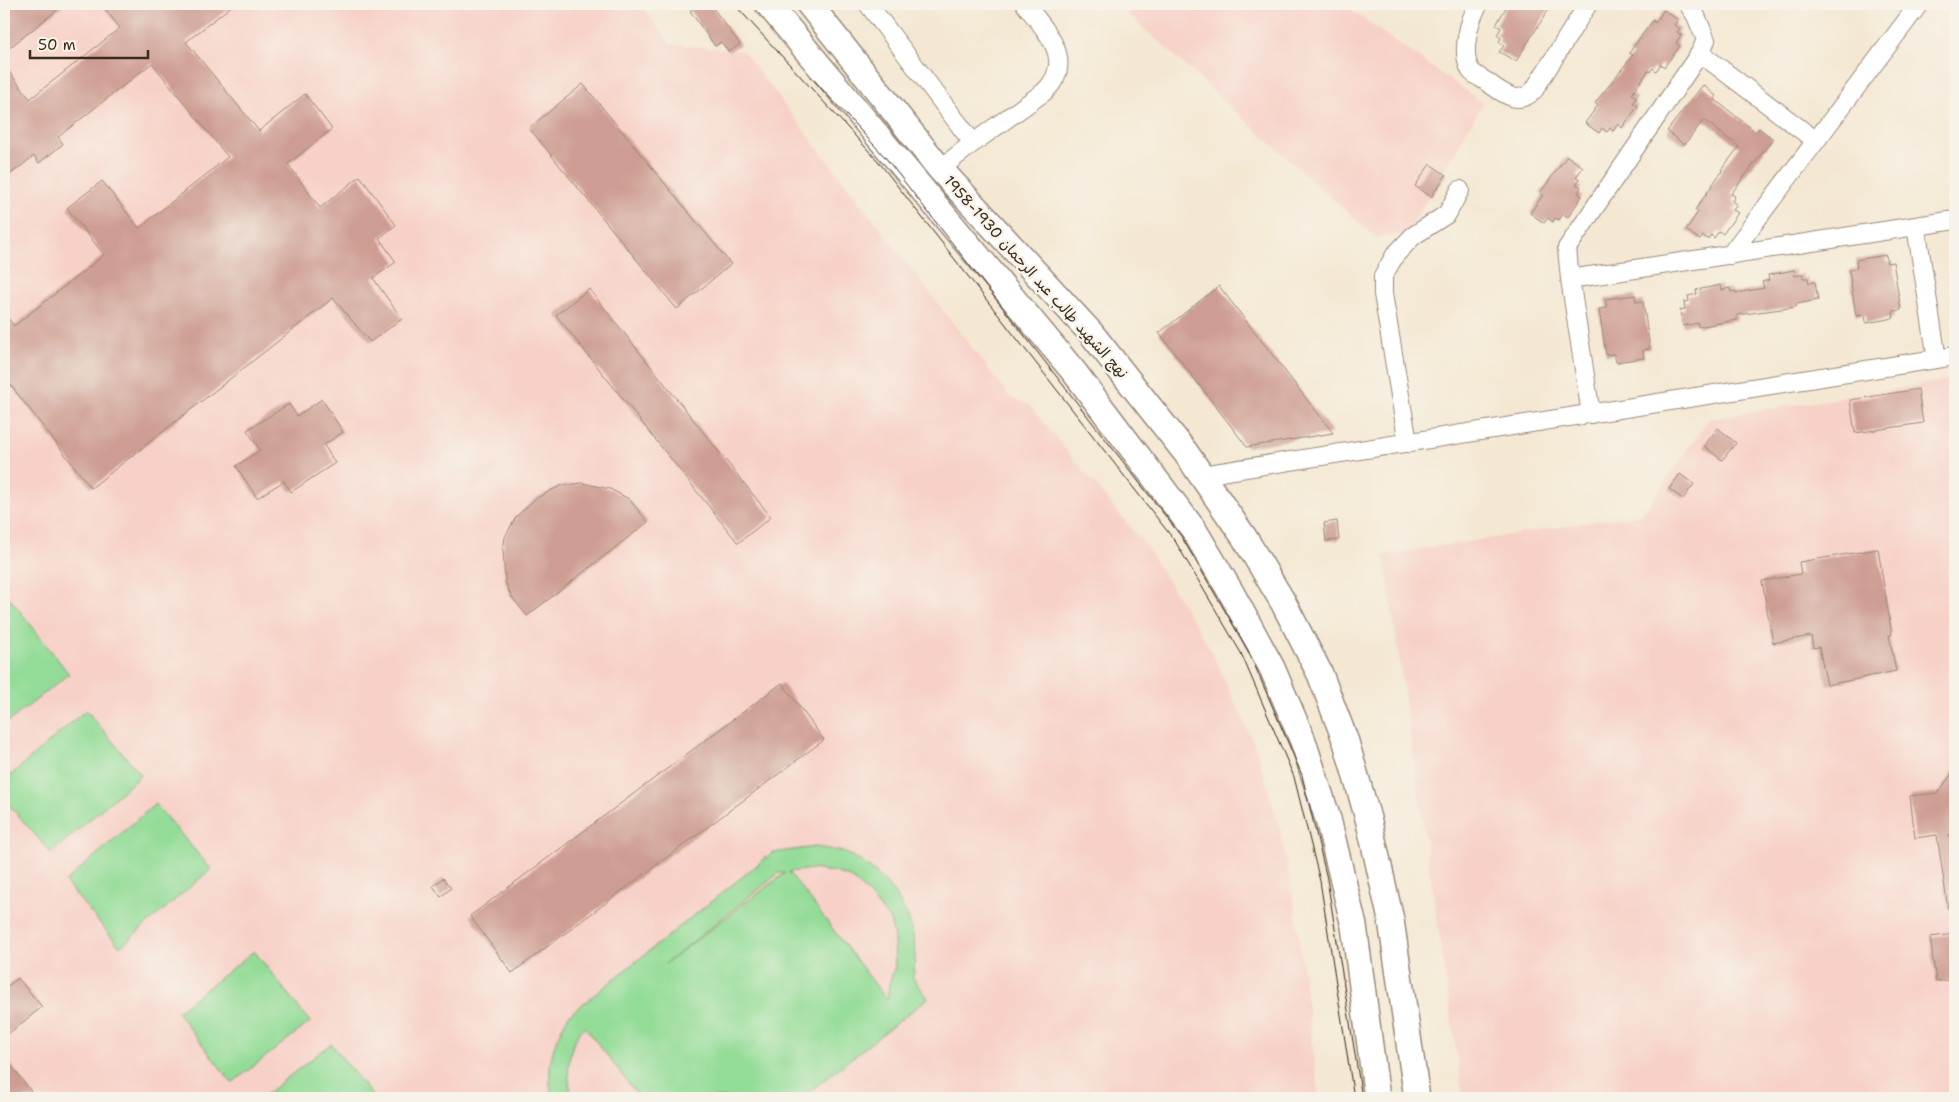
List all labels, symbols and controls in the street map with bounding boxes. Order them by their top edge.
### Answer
scale bar [30,28,148,60]
text: 50 m [38,35,76,55]
street label: نهج الشهيد طالب عبد الرحمان 1930-1958 [939,171,1133,383]

